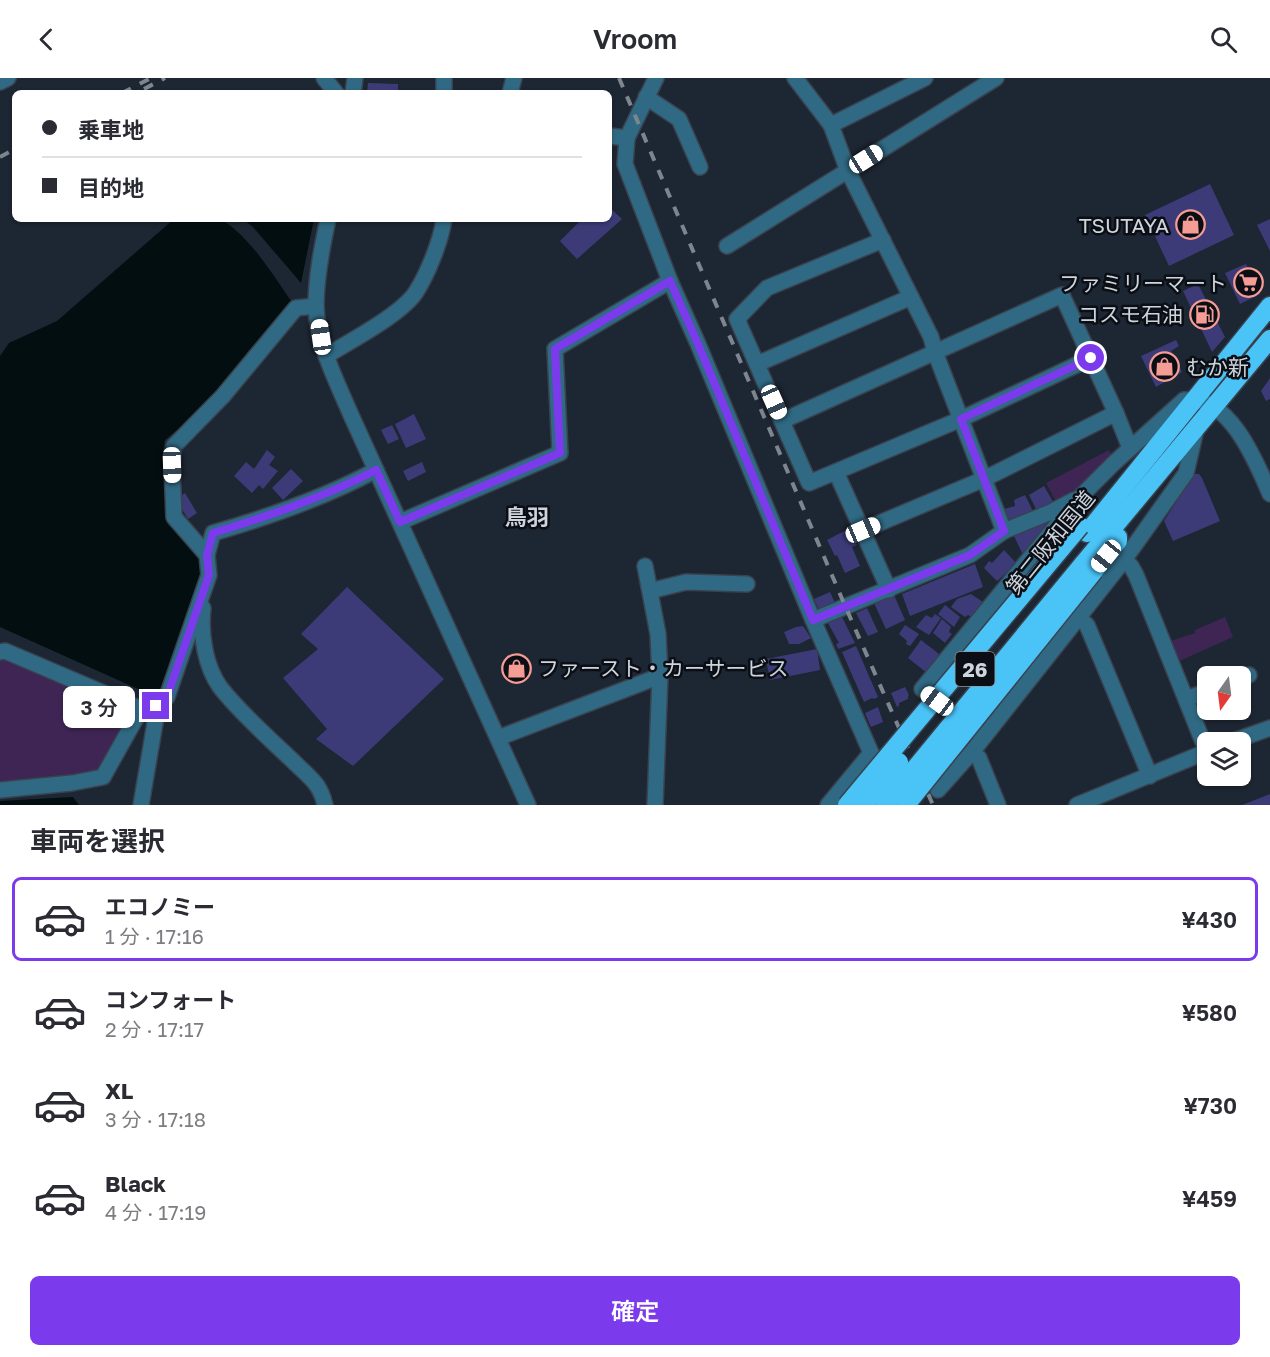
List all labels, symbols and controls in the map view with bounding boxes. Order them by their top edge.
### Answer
icon: back [30,23,63,56]
text: Vroom [593,23,677,55]
icon: search [1207,23,1240,56]
text: 乗車地 [78,116,144,143]
car [846,142,886,176]
text: 目的地 [78,174,144,201]
shop icon: TSUTAYA [1174,209,1206,241]
place label: TSUTAYA [1079,212,1169,238]
supermarket icon: ファミリーマート [1232,267,1264,299]
place label: ファミリーマート [1059,270,1227,296]
fuel station icon: コスモ石油 [1188,298,1220,330]
place label: コスモ石油 [1078,301,1183,327]
car [310,318,332,356]
route start [1077,344,1104,371]
shop icon: むか新 [1149,351,1181,383]
place label: むか新 [1186,354,1249,380]
car [758,382,790,422]
car [162,447,182,483]
street label: 第二阪和国道 [1000,485,1100,599]
district label: 鳥羽 [505,503,549,530]
car [843,515,883,545]
car [1088,536,1124,576]
shop icon: ファースト・カーサービス [501,652,533,684]
road number: 26 [956,652,994,686]
place label: ファースト・カーサービス [538,655,789,681]
north arrow [1197,666,1251,720]
map controls [1197,666,1251,786]
car [917,683,957,719]
callout: 3 分 [63,685,135,727]
route end [142,692,169,719]
text: 3 分 [80,695,118,719]
button: layers [1197,732,1251,786]
text: 車両を選択 [30,825,165,857]
icon: car [33,892,87,946]
text: エコノミー [105,893,215,920]
text: ¥430 [1182,906,1237,933]
text: 1 分 · 17:16 [105,924,204,948]
icon: car [33,985,87,1039]
text: コンフォート [105,986,236,1013]
text: ¥580 [1182,999,1237,1026]
text: 2 分 · 17:17 [105,1017,204,1041]
text: XL [105,1077,133,1104]
icon: car [33,1078,87,1132]
text: ¥730 [1183,1092,1237,1119]
text: 3 分 · 17:18 [105,1107,206,1131]
text: Black [105,1170,166,1197]
icon: car [33,1171,87,1225]
text: ¥459 [1182,1185,1237,1212]
text: 4 分 · 17:19 [105,1200,206,1224]
button: 確定 [30,1276,1240,1345]

